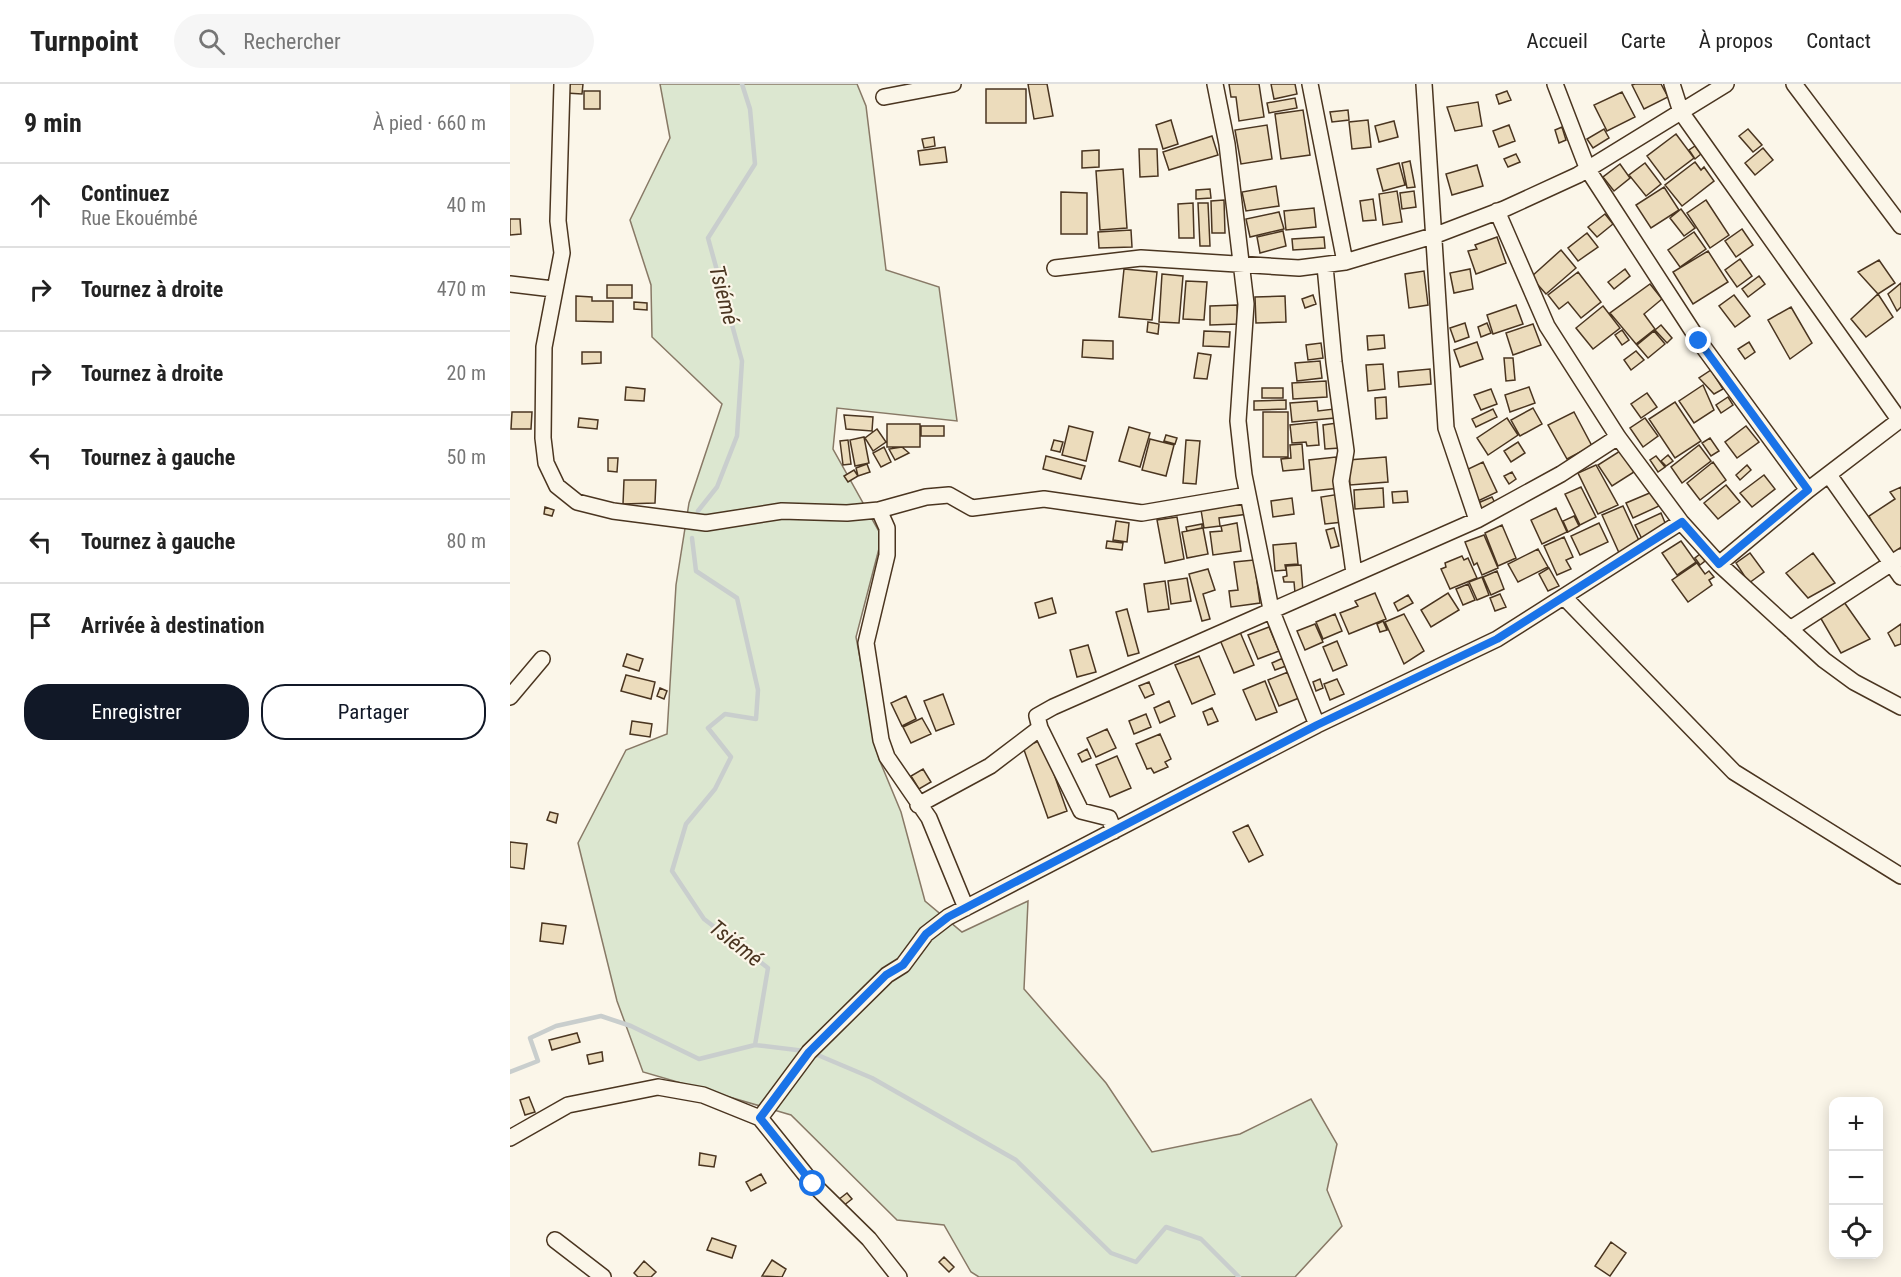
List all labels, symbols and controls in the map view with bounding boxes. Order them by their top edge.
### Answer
search box [174,14,594,68]
text: Turnpoint [30,25,138,58]
icon: search [195,25,228,58]
text: Rechercher [243,29,341,54]
text: Accueil [1527,29,1588,53]
text: Carte [1621,29,1666,53]
text: À propos [1699,29,1773,53]
text: Contact [1806,29,1871,53]
text: 9 min [24,108,82,138]
text: À pied · 660 m [373,111,486,135]
text: Continuez [81,181,170,206]
icon: ahead [24,189,57,222]
text: 40 m [447,193,486,217]
text: Rue Ekouémbé [81,206,198,230]
water label: Tsiémé [704,263,744,328]
icon: right [24,273,57,306]
text: Tournez à droite [81,277,223,302]
text: 470 m [437,277,486,301]
route end [1685,327,1711,353]
icon: right [24,357,57,390]
text: Tournez à droite [81,361,223,386]
text: 20 m [447,361,486,385]
icon: left [24,441,57,474]
text: Tournez à gauche [81,445,235,470]
text: 50 m [447,445,486,469]
icon: left [24,525,57,558]
text: Tournez à gauche [81,529,235,554]
text: 80 m [447,529,486,553]
icon: arrive [24,609,57,642]
text: Arrivée à destination [81,613,265,638]
button: Enregistrer [24,684,249,740]
button: Partager [261,684,486,740]
water label: Tsiémé [704,915,768,972]
map controls [1829,1097,1883,1259]
button: + [1829,1097,1883,1151]
button: − [1829,1151,1883,1205]
route start [799,1170,825,1196]
button: locate [1829,1205,1883,1259]

